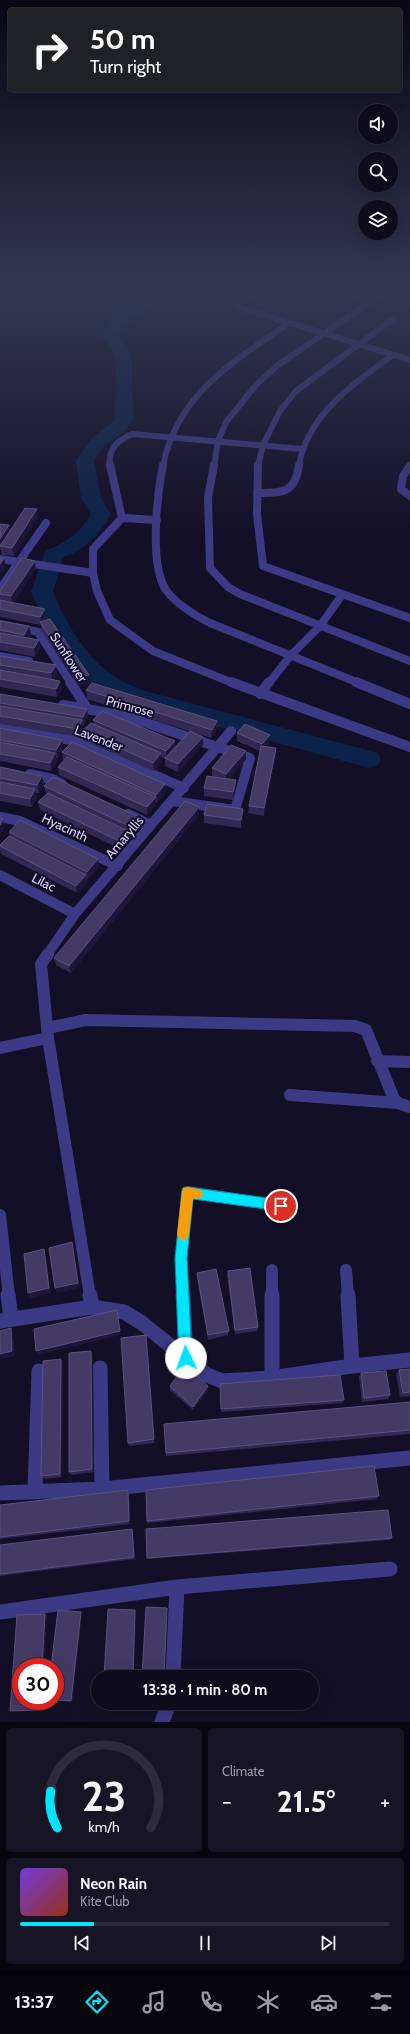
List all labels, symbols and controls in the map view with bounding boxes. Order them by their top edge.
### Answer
text: 50 m [90,22,155,56]
icon: right [24,24,76,76]
text: Turn right [90,56,161,78]
map controls [358,104,398,240]
button: sound [358,104,398,144]
button: search [358,152,398,192]
button: layers [358,200,398,240]
street label: Sunflower [47,629,91,686]
street label: Primrose [104,692,156,720]
street label: Lavender [72,721,126,755]
street label: Hyacinth [39,809,91,845]
street label: Amaryllis [102,812,147,862]
street label: Lilac [29,869,59,895]
pin [264,1189,298,1223]
icon: arrive [270,1195,292,1217]
position arrow [165,1337,207,1379]
speed limit sign: 30 [12,1658,64,1710]
text: 13:38 · 1 min · 80 m [143,1681,267,1699]
text: Climate [222,1763,264,1779]
text: 23 [82,1771,126,1821]
text: 21.5° [277,1783,335,1820]
text: − [222,1788,232,1815]
text: + [380,1788,390,1815]
text: km/h [88,1818,120,1836]
text: Neon Rain [80,1875,147,1893]
text: Kite Club [80,1893,129,1909]
icon: previous [71,1932,93,1954]
icon: pause [194,1932,216,1954]
icon: next [317,1932,339,1954]
icon: directions [83,1988,111,2016]
icon: music [140,1988,168,2016]
icon: phone [197,1988,225,2016]
icon: climate [254,1988,282,2016]
icon: car [310,1988,338,2016]
icon: filters [367,1988,395,2016]
text: 13:37 [14,1991,54,2013]

